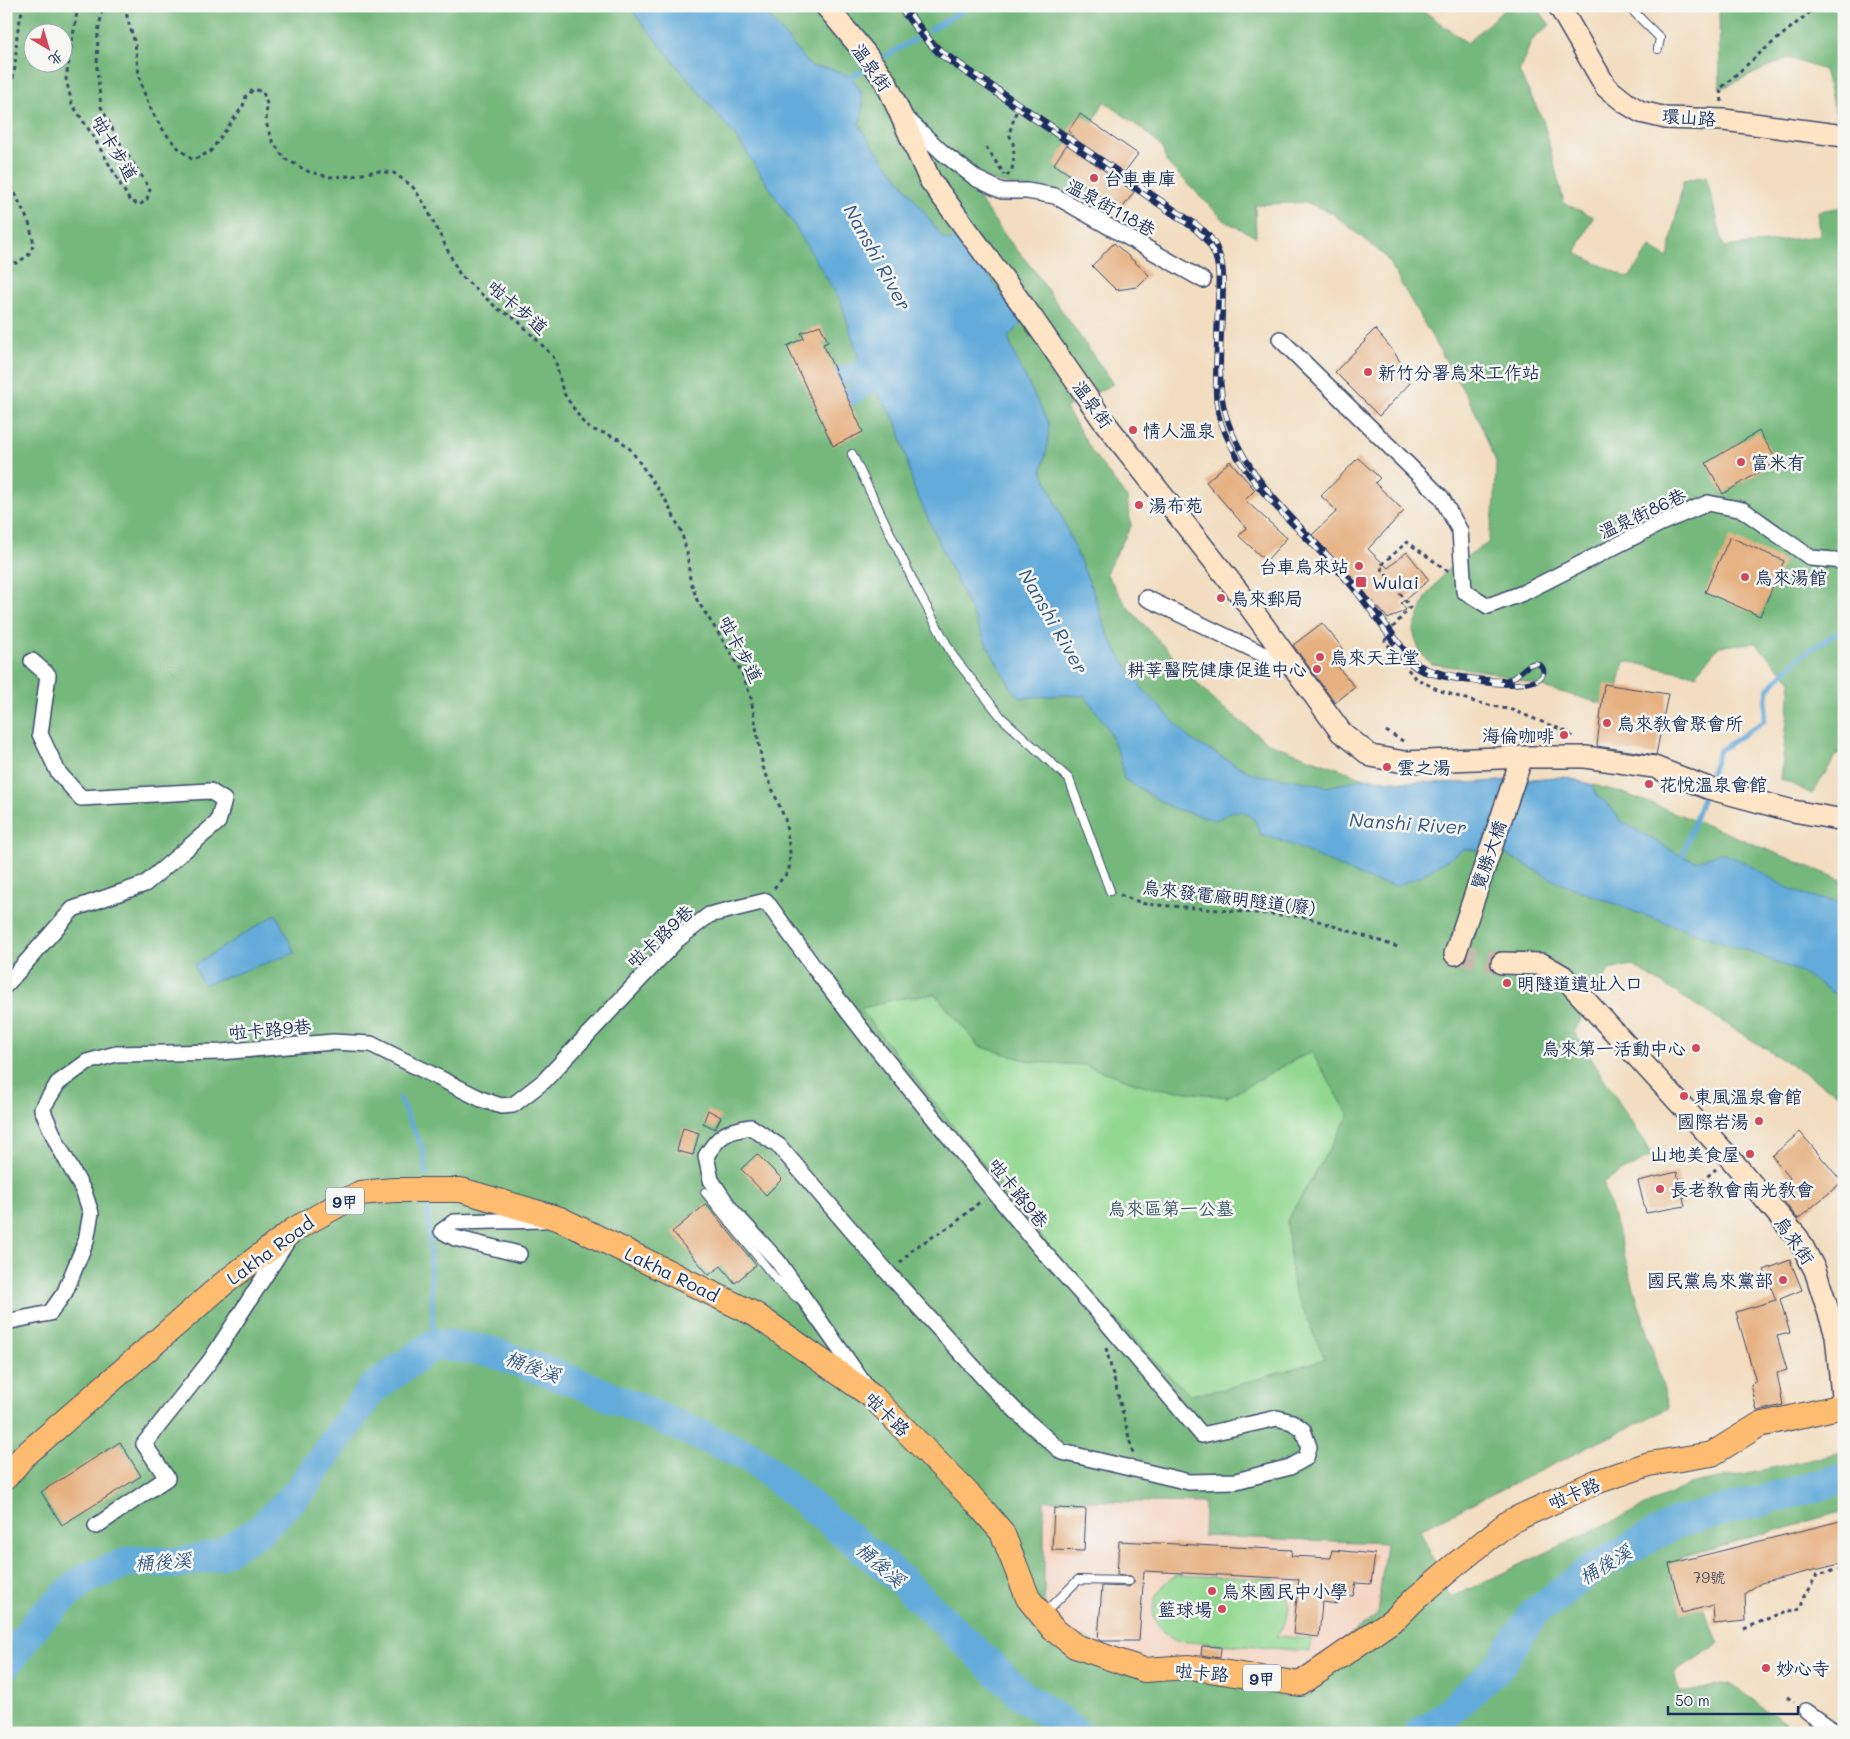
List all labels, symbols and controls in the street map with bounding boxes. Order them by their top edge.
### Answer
north arrow [22,22,72,72]
street label: 溫泉街 [847,38,897,96]
text: 北 [45,47,68,70]
street label: 環山路 [1661,103,1717,131]
street label: 啦卡步道 [86,111,144,185]
place label: 台車車庫 [1104,166,1176,190]
marker: 台車車庫 [1088,172,1100,184]
street label: 溫泉街118巷 [1062,173,1160,241]
water label: Nanshi River [839,200,917,314]
street label: 啦卡步道 [483,275,553,339]
place label: 新竹分署烏來工作站 [1378,360,1540,384]
marker: 新竹分署烏來工作站 [1362,366,1374,378]
street label: 溫泉街 [1067,375,1119,433]
place label: 情人溫泉 [1143,418,1215,442]
marker: 情人溫泉 [1127,424,1139,436]
place label: 富米有 [1751,450,1805,474]
marker: 富米有 [1735,456,1747,468]
street label: 溫泉街86巷 [1594,482,1690,544]
place label: 湯布苑 [1149,493,1203,517]
marker: 湯布苑 [1133,499,1145,511]
place label: 台車烏來站 [1259,554,1349,578]
marker: 台車烏來站 [1353,560,1365,572]
water label: Nanshi River [1014,564,1094,678]
place label: 烏來湯館 [1755,565,1827,589]
place label: Wulai [1372,570,1419,594]
marker: 烏來湯館 [1739,571,1751,583]
marker: Wulai [1354,575,1368,589]
place label: 烏來郵局 [1231,586,1303,610]
marker: 烏來郵局 [1215,592,1227,604]
street label: 啦卡步道 [714,612,768,686]
place label: 烏來天主堂 [1330,645,1420,669]
marker: 烏來天主堂 [1314,651,1326,663]
place label: 耕莘醫院健康促進中心 [1127,657,1307,681]
marker: 耕莘醫院健康促進中心 [1311,663,1323,675]
place label: 烏來教會聚會所 [1617,711,1743,735]
marker: 烏來教會聚會所 [1601,717,1613,729]
place label: 海倫咖啡 [1482,723,1554,747]
marker: 海倫咖啡 [1558,729,1570,741]
place label: 雲之湯 [1397,755,1451,779]
marker: 雲之湯 [1381,761,1393,773]
place label: 花悅溫泉會館 [1659,772,1767,796]
marker: 花悅溫泉會館 [1643,778,1655,790]
water label: Nanshi River [1348,806,1468,840]
street label: 覽勝大橋 [1465,817,1511,893]
street label: 烏來發電廠明隧道(廢) [1141,874,1317,920]
street label: 啦卡路9巷 [622,899,698,973]
place label: 明隧道遺址入口 [1517,971,1643,995]
marker: 明隧道遺址入口 [1501,977,1513,989]
street label: 啦卡路9巷 [228,1013,312,1045]
place label: 烏來第一活動中心 [1542,1036,1686,1060]
marker: 烏來第一活動中心 [1690,1042,1702,1054]
place label: 東風溫泉會館 [1694,1084,1802,1108]
marker: 東風溫泉會館 [1678,1090,1690,1102]
place label: 國際岩湯 [1677,1109,1749,1133]
marker: 國際岩湯 [1753,1115,1765,1127]
place label: 山地美食屋 [1650,1142,1740,1166]
marker: 山地美食屋 [1744,1148,1756,1160]
street label: 啦卡路9巷 [984,1153,1054,1233]
place label: 長老教會南光教會 [1670,1177,1814,1201]
marker: 長老教會南光教會 [1654,1183,1666,1195]
road number: 9甲 [326,1188,364,1214]
park label: 烏來區第一公墓 [1108,1196,1234,1220]
street label: Lakha Road [222,1210,318,1290]
street label: 烏來街 [1770,1211,1820,1269]
street label: Lakha Road [621,1241,723,1307]
place label: 國民黨烏來黨部 [1647,1268,1773,1292]
marker: 國民黨烏來黨部 [1777,1274,1789,1286]
water label: 桶後溪 [502,1345,565,1388]
street label: 啦卡路 [860,1387,916,1441]
street label: 啦卡路 [1544,1471,1604,1515]
water label: 桶後溪 [851,1536,911,1593]
water label: 桶後溪 [1574,1538,1637,1589]
water label: 桶後溪 [134,1546,193,1575]
house number: 79號 [1693,1567,1725,1587]
place label: 烏來國民中小學 [1222,1579,1348,1603]
marker: 烏來國民中小學 [1206,1585,1218,1597]
place label: 籃球場 [1158,1597,1212,1621]
marker: 籃球場 [1216,1603,1228,1615]
place label: 妙心寺 [1776,1656,1830,1680]
street label: 啦卡路 [1174,1658,1230,1686]
marker: 妙心寺 [1760,1662,1772,1674]
road number: 9甲 [1243,1665,1281,1692]
scale bar [1668,1684,1798,1716]
text: 50 m [1675,1690,1710,1710]

